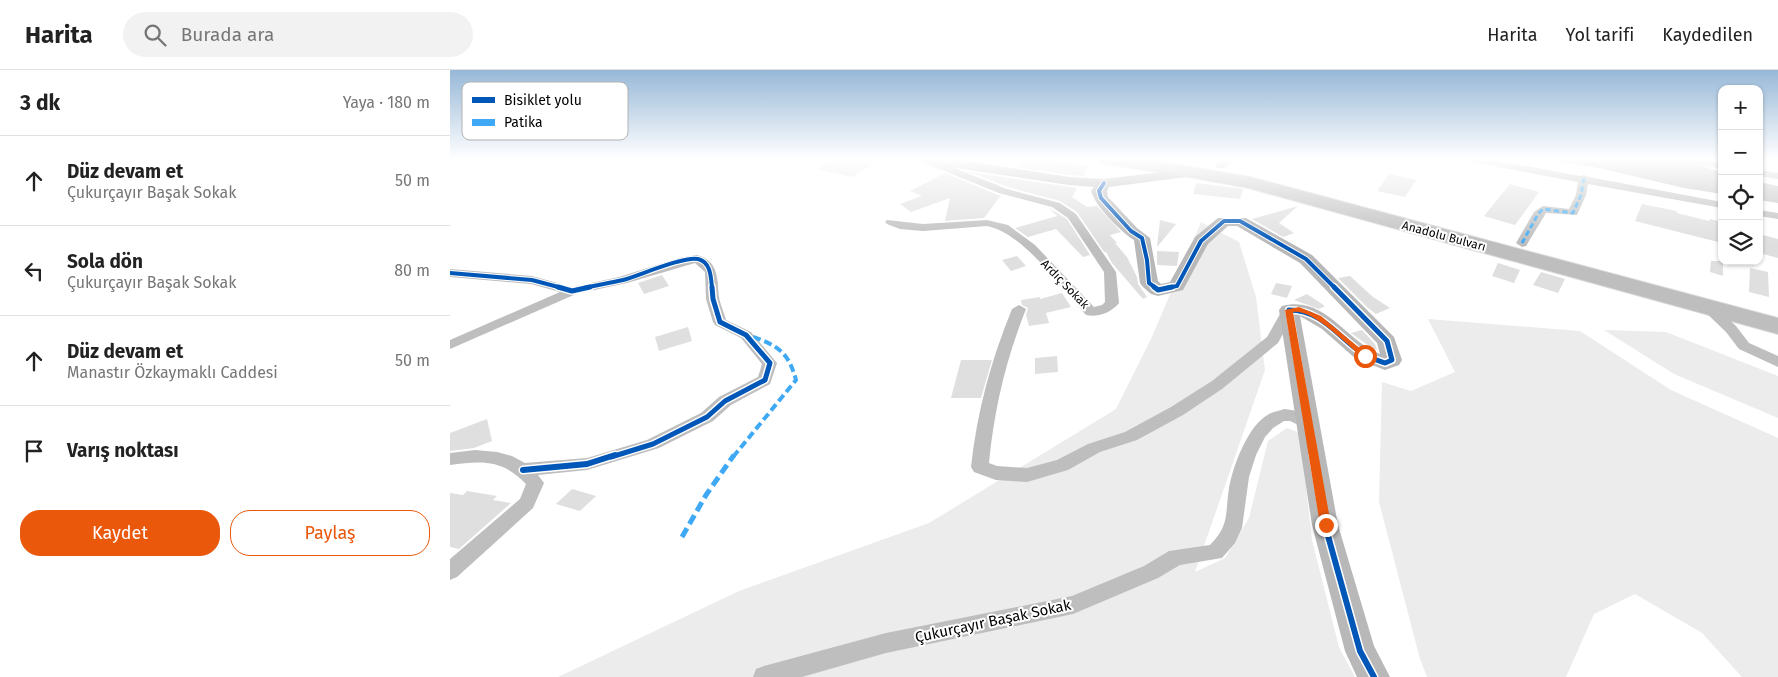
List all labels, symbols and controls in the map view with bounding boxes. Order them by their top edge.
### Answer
search box [123,12,473,57]
text: Harita [25,21,93,49]
icon: search [141,21,169,49]
text: Burada ara [181,23,274,46]
text: Harita [1487,24,1538,46]
text: Yol tarifi [1566,24,1634,46]
text: Kaydedilen [1662,24,1753,46]
legend [462,82,628,140]
map controls [1718,85,1763,265]
button: + [1718,85,1763,130]
text: 3 dk [20,90,60,116]
text: Bisiklet yolu [504,92,582,109]
text: Yaya · 180 m [343,93,430,112]
text: Patika [504,114,543,131]
button: − [1718,130,1763,175]
text: Düz devam et [67,160,183,183]
icon: ahead [20,167,48,195]
text: 50 m [395,171,430,190]
button: locate [1718,175,1763,220]
text: Çukurçayır Başak Sokak [67,183,236,202]
street label: Anadolu Bulvarı [1401,218,1487,254]
button: layers [1718,220,1763,265]
text: Sola dön [67,250,143,273]
icon: left [20,257,48,285]
street label: Ardıç Sokak [1038,257,1092,312]
text: 80 m [394,261,430,280]
text: Çukurçayır Başak Sokak [67,273,236,292]
text: Düz devam et [67,340,183,363]
route start [1354,345,1377,368]
icon: ahead [20,347,48,375]
text: 50 m [395,351,430,370]
text: Manastır Özkaymaklı Caddesi [67,363,278,382]
icon: arrive [20,437,48,465]
text: Varış noktası [67,439,179,462]
button: Kaydet [20,510,220,556]
button: Paylaş [230,510,430,556]
route end [1315,514,1338,537]
street label: Çukurçayır Başak Sokak [913,596,1073,646]

